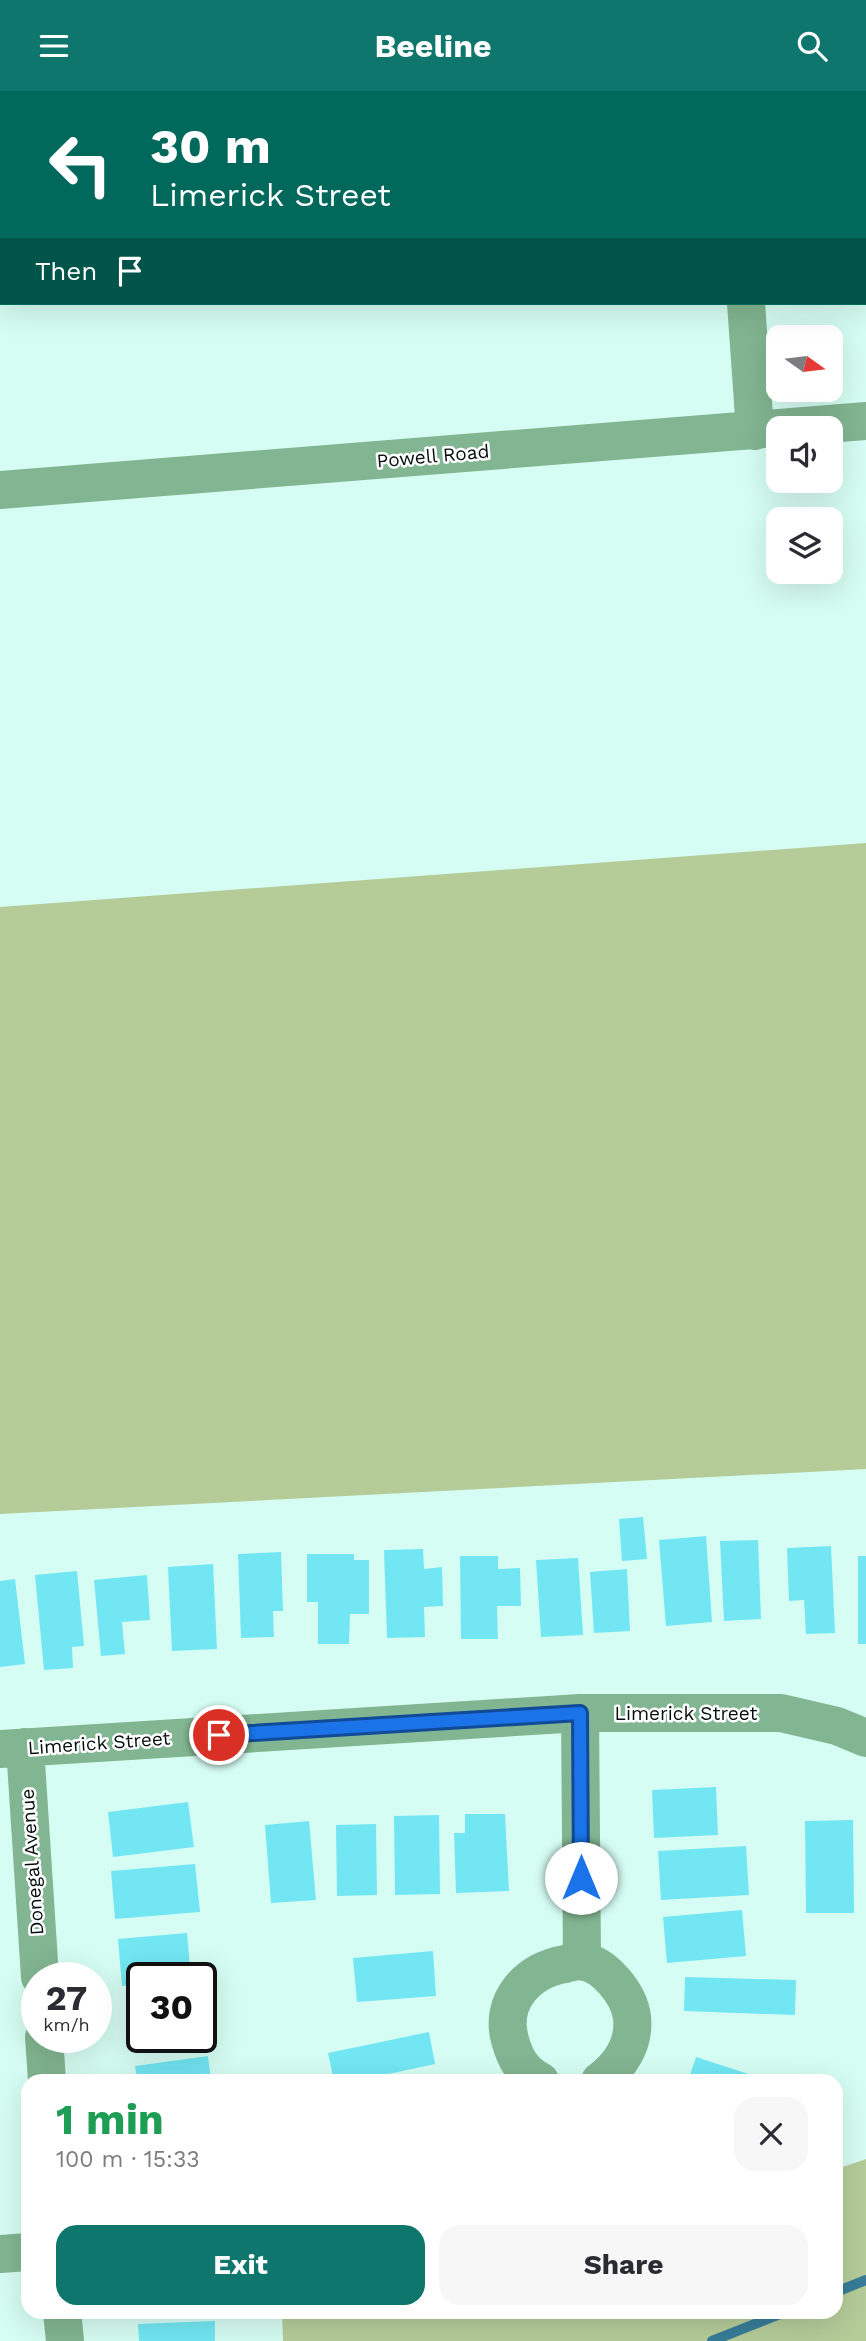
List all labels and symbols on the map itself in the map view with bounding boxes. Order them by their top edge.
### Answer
north arrow [766,325,844,403]
street label: Powell Road [376,440,490,472]
street label: Limerick Street [615,1702,758,1725]
pin [189,1705,249,1765]
street label: Limerick Street [27,1727,171,1759]
street label: Donegal Avenue [15,1788,49,1936]
position arrow [544,1841,618,1915]
speed limit sign: 30 [126,1962,217,2053]

